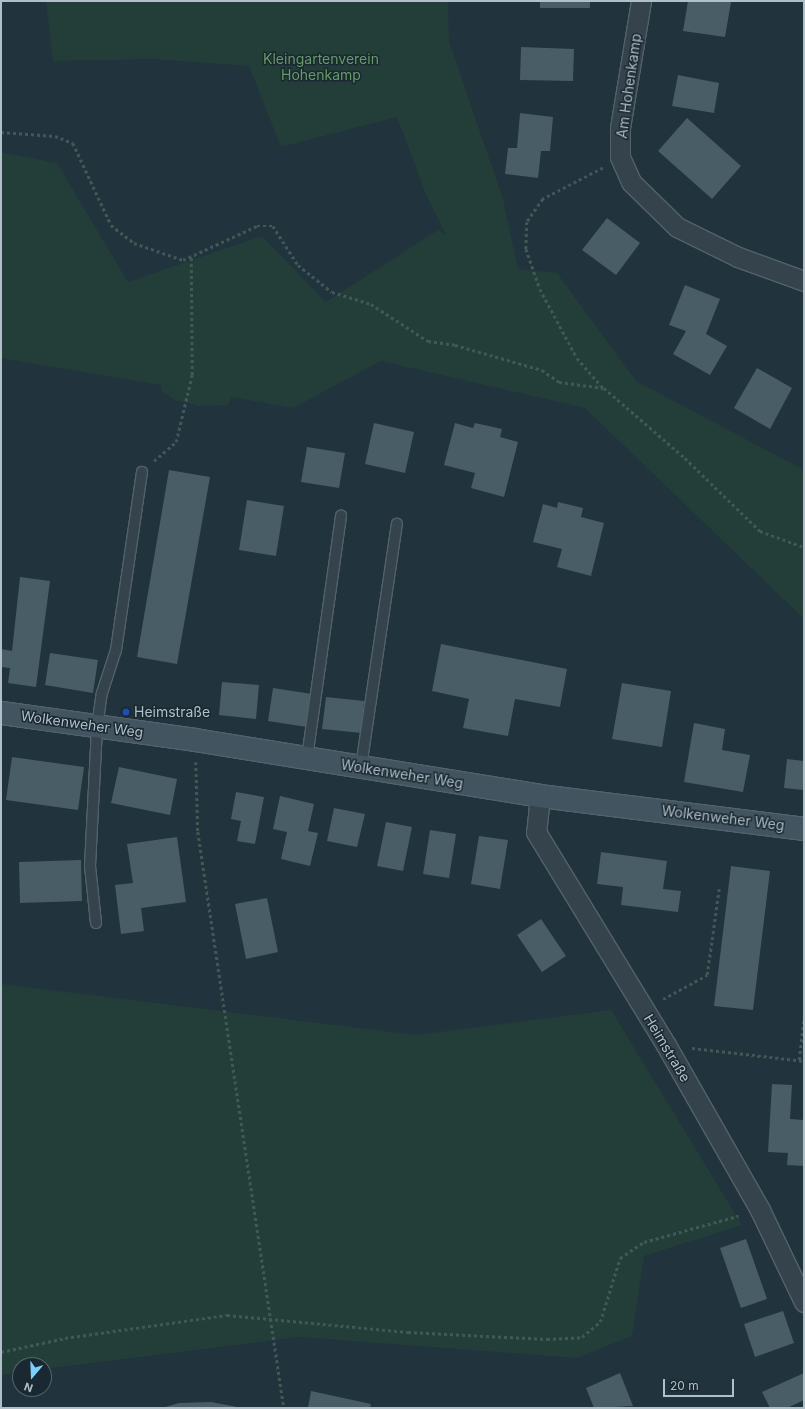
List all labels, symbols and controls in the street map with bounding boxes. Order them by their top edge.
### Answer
street label: Am Hohenkamp [613,32,645,140]
park label: Kleingartenverein Hohenkamp [263,51,379,84]
place label: Heimstraße [134,704,210,720]
street label: Wolkenweher Weg [20,707,144,741]
marker: Heimstraße [121,707,131,717]
street label: Wolkenweher Weg [340,756,464,792]
street label: Wolkenweher Weg [661,802,785,834]
street label: Heimstraße [640,1011,694,1085]
north arrow [12,1357,52,1397]
scale bar [665,1371,736,1397]
text: 20 m [670,1378,699,1393]
text: N [22,1379,35,1395]

